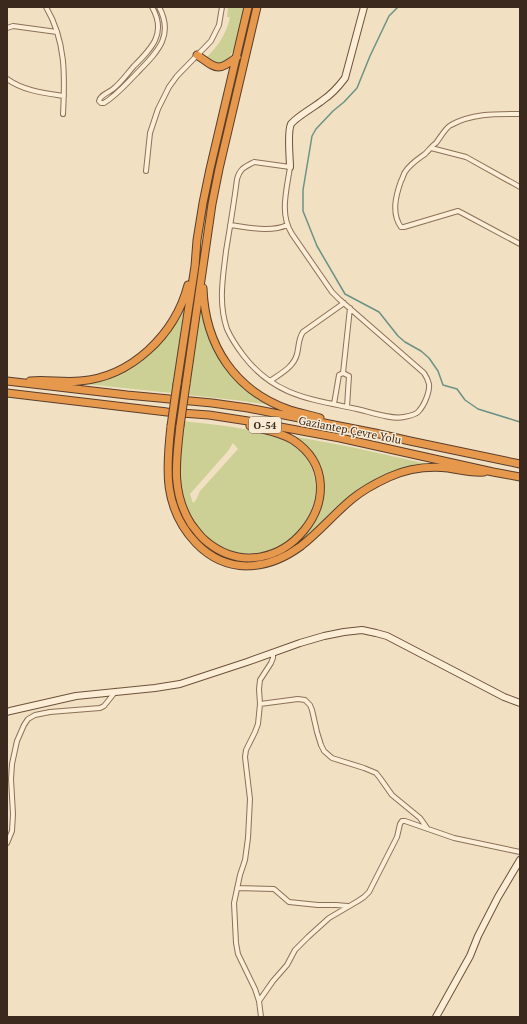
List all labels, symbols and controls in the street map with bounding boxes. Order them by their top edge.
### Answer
street label: Gaziantep Çevre Yolu [297,413,403,447]
road number: O-54 [249,417,281,433]

